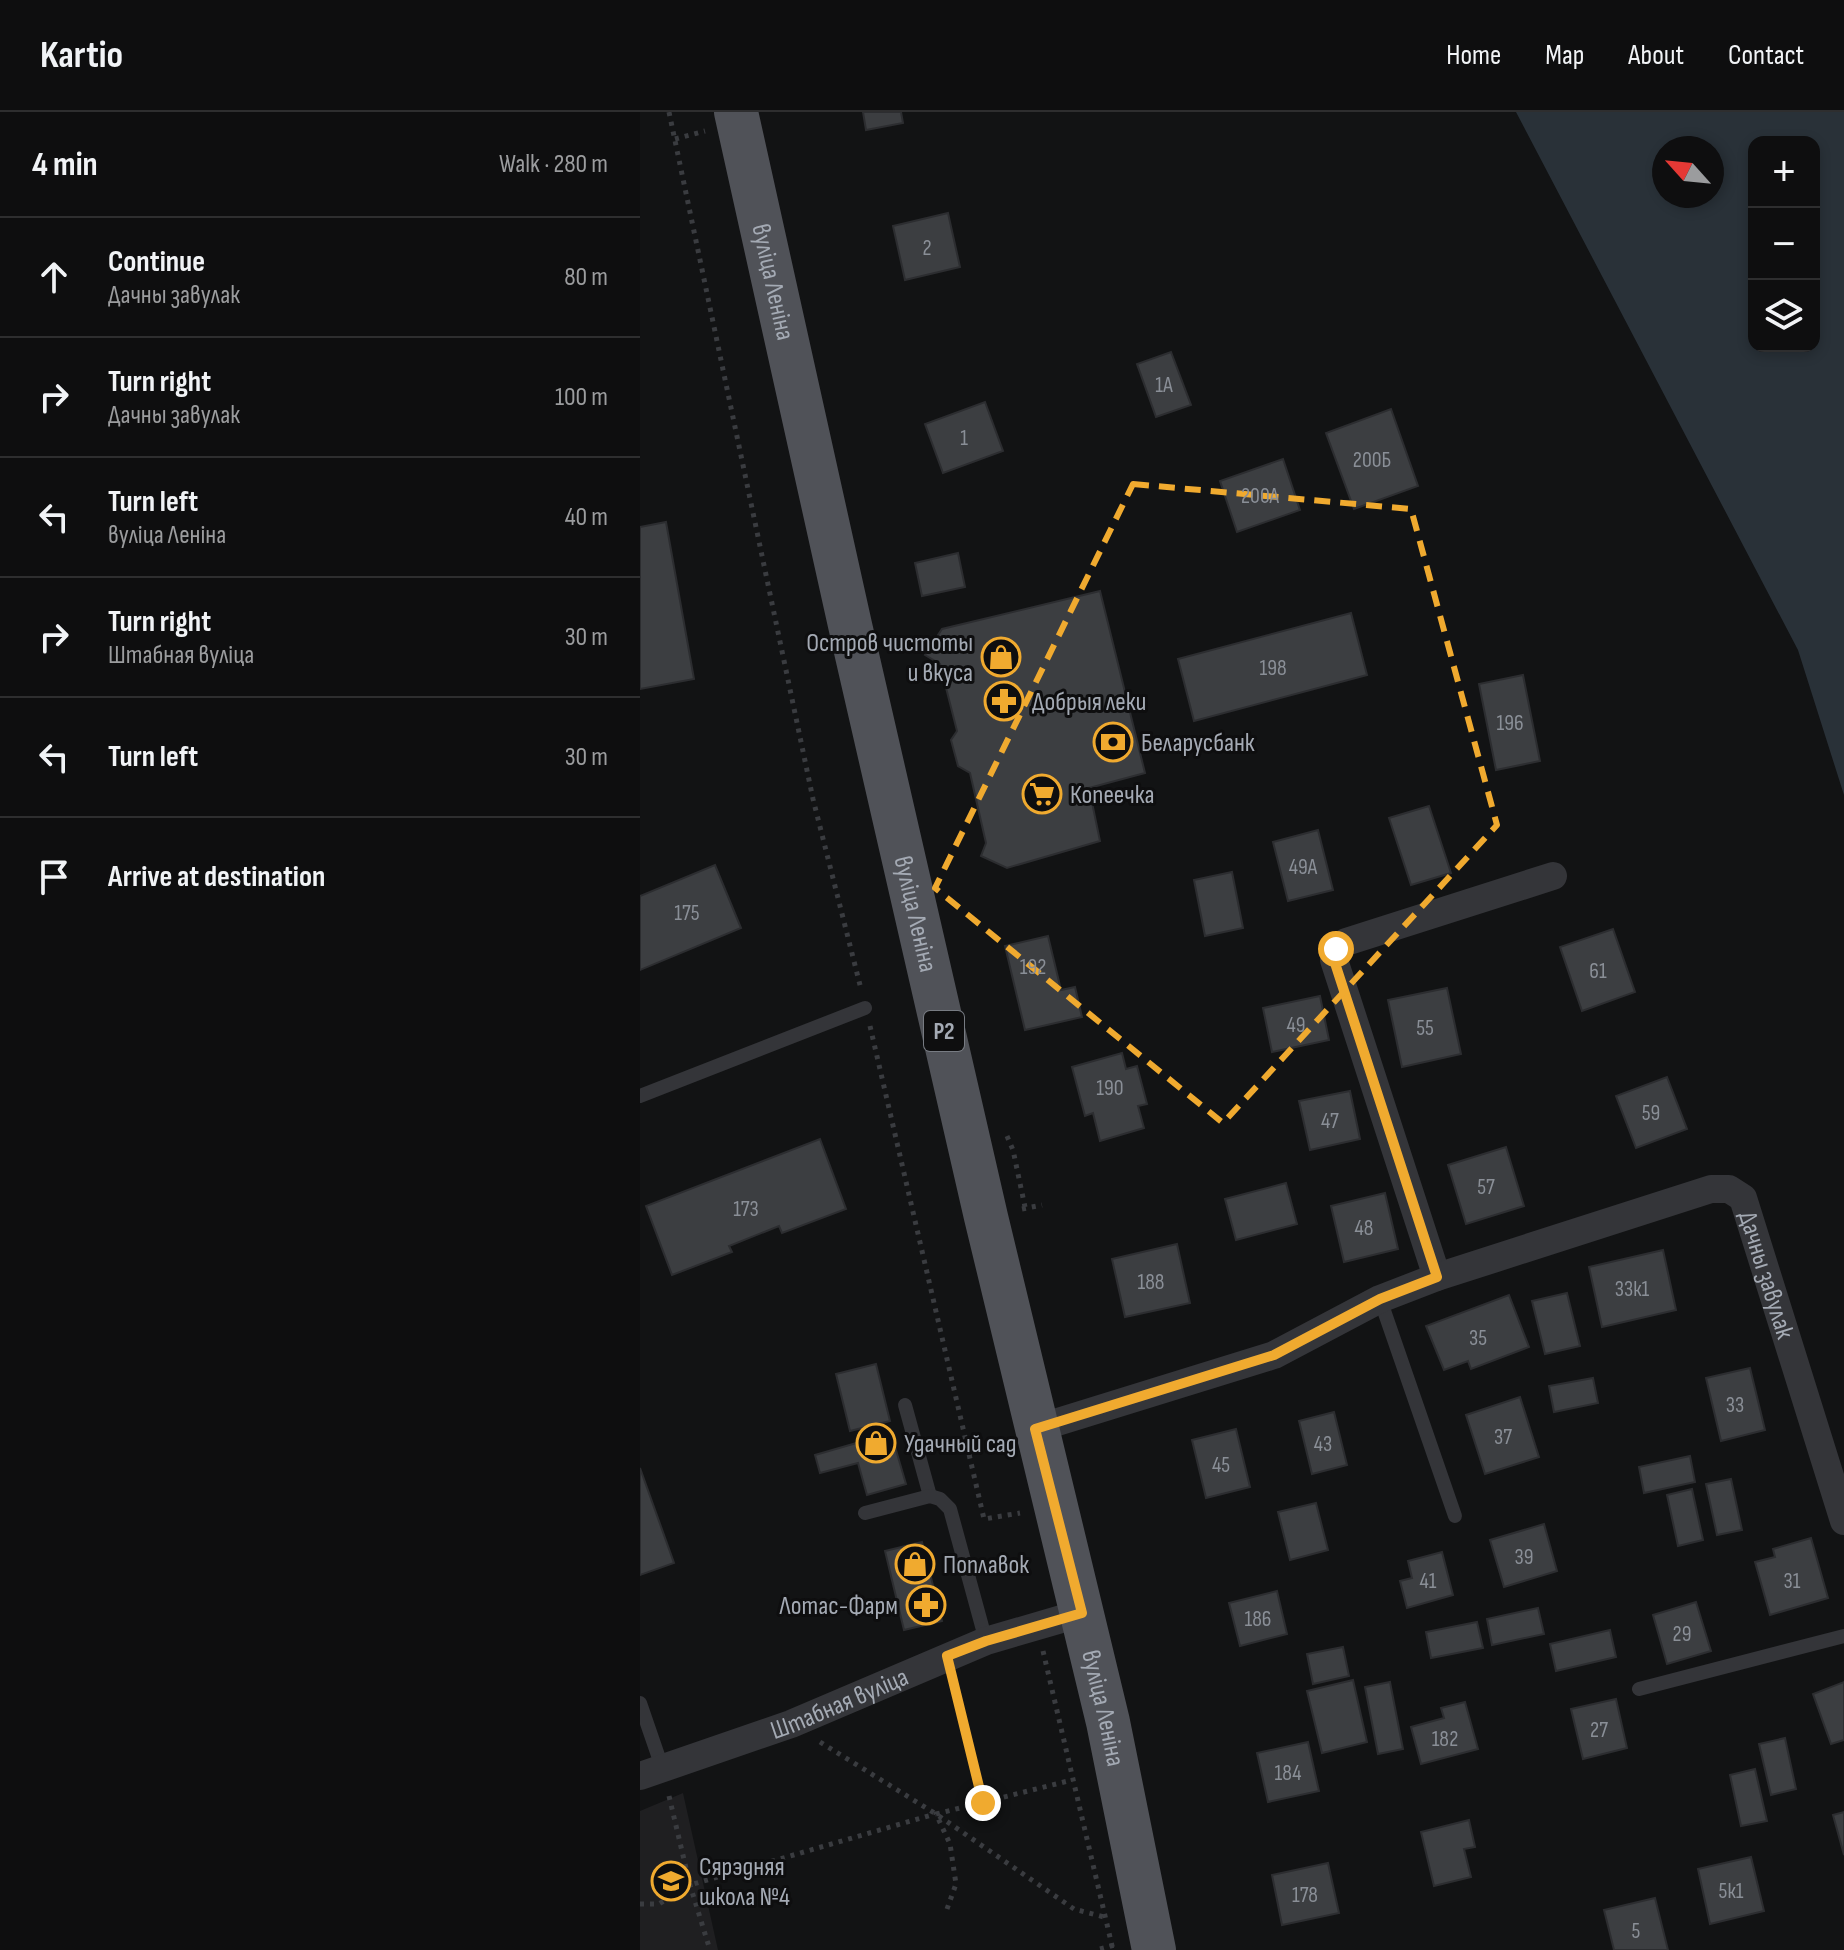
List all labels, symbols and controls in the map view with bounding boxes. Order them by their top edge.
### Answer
text: Kartio [40,33,123,78]
text: Home [1446,39,1501,72]
text: Map [1545,39,1584,72]
text: About [1628,39,1684,72]
text: Contact [1728,39,1804,72]
north arrow [1652,136,1724,208]
map controls [1748,136,1820,352]
button: + [1748,136,1820,208]
text: 4 min [32,144,98,185]
text: Walk · 280 m [499,149,608,180]
button: − [1748,208,1820,280]
street label: вуліца Леніна [744,221,800,343]
house number: 2 [922,235,932,262]
text: Continue [108,244,205,280]
icon: ahead [32,255,76,299]
text: 80 m [564,262,608,293]
text: Дачны завулак [108,280,240,311]
button: layers [1748,280,1820,352]
text: Turn right [108,364,211,400]
house number: 1А [1155,372,1173,399]
icon: right [32,375,76,419]
text: 100 m [555,382,608,413]
text: Дачны завулак [108,400,240,431]
house number: 1 [960,425,968,452]
house number: 200Б [1353,447,1391,474]
house number: 200А [1241,483,1280,510]
text: Turn left [108,484,198,520]
icon: left [32,495,76,539]
text: 40 m [565,502,608,533]
text: вуліца Леніна [108,520,226,551]
text: Turn right [108,604,211,640]
icon: right [32,615,76,659]
text: 30 m [565,622,608,653]
place label: Остров чистоты и вкуса [806,628,973,689]
shop icon: Остров чистоты и вкуса [980,636,1022,678]
text: Штабная вуліца [108,640,254,671]
house number: 198 [1259,655,1287,682]
pharmacy icon: Добрыя леки [983,680,1025,722]
place label: Добрыя леки [1032,687,1146,718]
house number: 196 [1496,710,1524,737]
bank icon: Беларусбанк [1092,721,1134,763]
place label: Беларусбанк [1141,728,1255,759]
icon: left [32,735,76,779]
text: Turn left [108,739,198,775]
text: 30 m [565,742,608,773]
supermarket icon: Копеечка [1021,773,1063,815]
place label: Копеечка [1070,780,1154,811]
street label: вуліца Леніна [887,853,943,975]
house number: 49А [1289,854,1318,881]
icon: arrive [32,855,76,899]
text: Arrive at destination [108,859,325,895]
house number: 175 [674,900,700,927]
route start [1318,931,1354,967]
house number: 192 [1020,954,1046,981]
house number: 61 [1589,958,1607,985]
road number: Р2 [924,1011,964,1051]
house number: 49 [1287,1012,1306,1039]
house number: 55 [1416,1015,1434,1042]
house number: 190 [1096,1075,1124,1102]
house number: 59 [1642,1100,1660,1127]
house number: 47 [1321,1108,1339,1135]
house number: 57 [1477,1174,1495,1201]
house number: 173 [733,1196,759,1223]
street label: Дачны завулак [1731,1208,1800,1343]
house number: 48 [1355,1215,1373,1242]
house number: 188 [1138,1269,1165,1296]
house number: 33к1 [1615,1276,1650,1303]
house number: 35 [1469,1325,1487,1352]
house number: 33 [1726,1392,1744,1419]
shop icon: Удачный сад [855,1422,897,1464]
house number: 37 [1494,1424,1512,1451]
place label: Удачный сад [904,1429,1017,1460]
house number: 43 [1314,1431,1332,1458]
house number: 45 [1212,1452,1230,1479]
shop icon: Поплавок [894,1543,936,1585]
house number: 39 [1515,1544,1533,1571]
place label: Поплавок [943,1550,1029,1581]
house number: 41 [1420,1568,1437,1595]
house number: 31 [1784,1568,1801,1595]
pharmacy icon: Лотас-Фарм [905,1584,947,1626]
place label: Лотас-Фарм [778,1591,898,1622]
house number: 186 [1245,1606,1271,1633]
house number: 29 [1673,1621,1691,1648]
street label: вуліца Леніна [1074,1647,1131,1769]
street label: Штабная вуліца [767,1662,913,1747]
house number: 27 [1590,1717,1608,1744]
house number: 182 [1432,1726,1458,1753]
house number: 184 [1275,1760,1301,1787]
route end [965,1785,1001,1821]
place label: Сярэдняя школа №4 [699,1852,790,1913]
school or university icon: Сярэдняя школа №4 [650,1860,692,1902]
house number: 5к1 [1719,1878,1744,1905]
house number: 178 [1292,1882,1318,1909]
house number: 5 [1632,1918,1641,1945]

